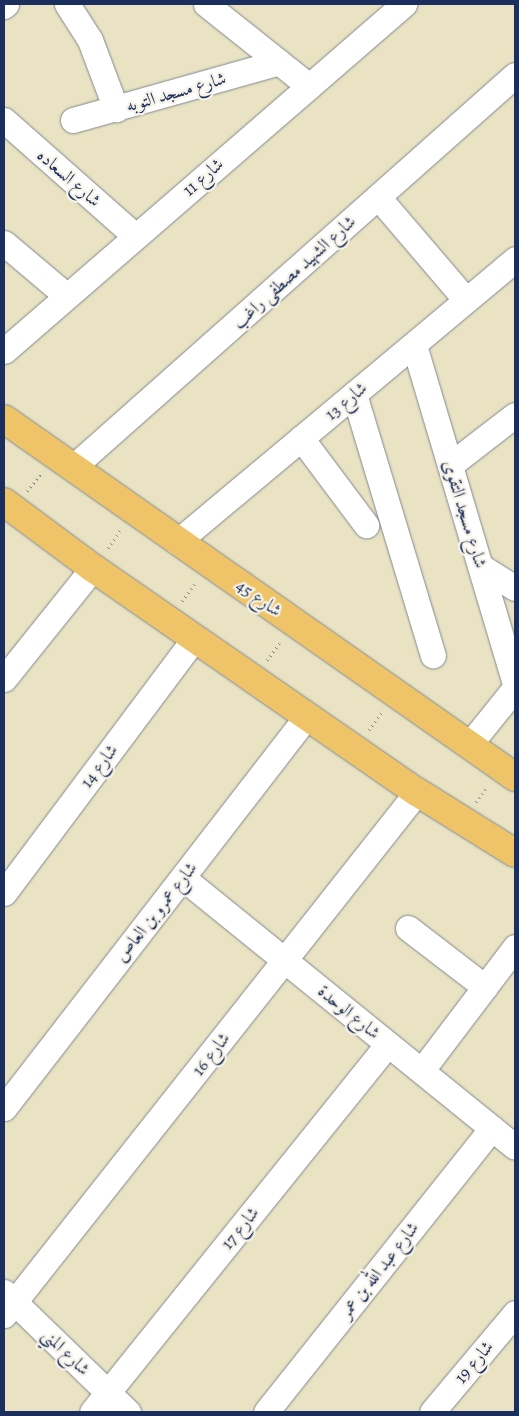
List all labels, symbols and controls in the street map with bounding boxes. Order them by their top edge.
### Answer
street label: شارع مسجد التوبه [123,67,229,117]
street label: شارع السعاده [33,144,105,212]
street label: شارع 11 [178,153,228,201]
street label: شارع الشهيد مصطفى راغب [228,211,360,333]
street label: شارع 13 [320,377,372,425]
street label: شارع مسجد التقوى [438,457,492,571]
street label: شارع 45 [232,575,286,621]
street label: شارع 14 [76,740,122,792]
street label: شارع عمرو بن العاص [110,858,202,966]
street label: شارع الوحدة [313,980,385,1044]
street label: شارع 16 [187,1028,235,1080]
street label: شارع 17 [216,1202,264,1254]
street label: شارع عبد الله بن عمر [335,1217,423,1323]
street label: شارع المني [38,1324,94,1380]
street label: شارع 19 [450,1336,498,1388]

